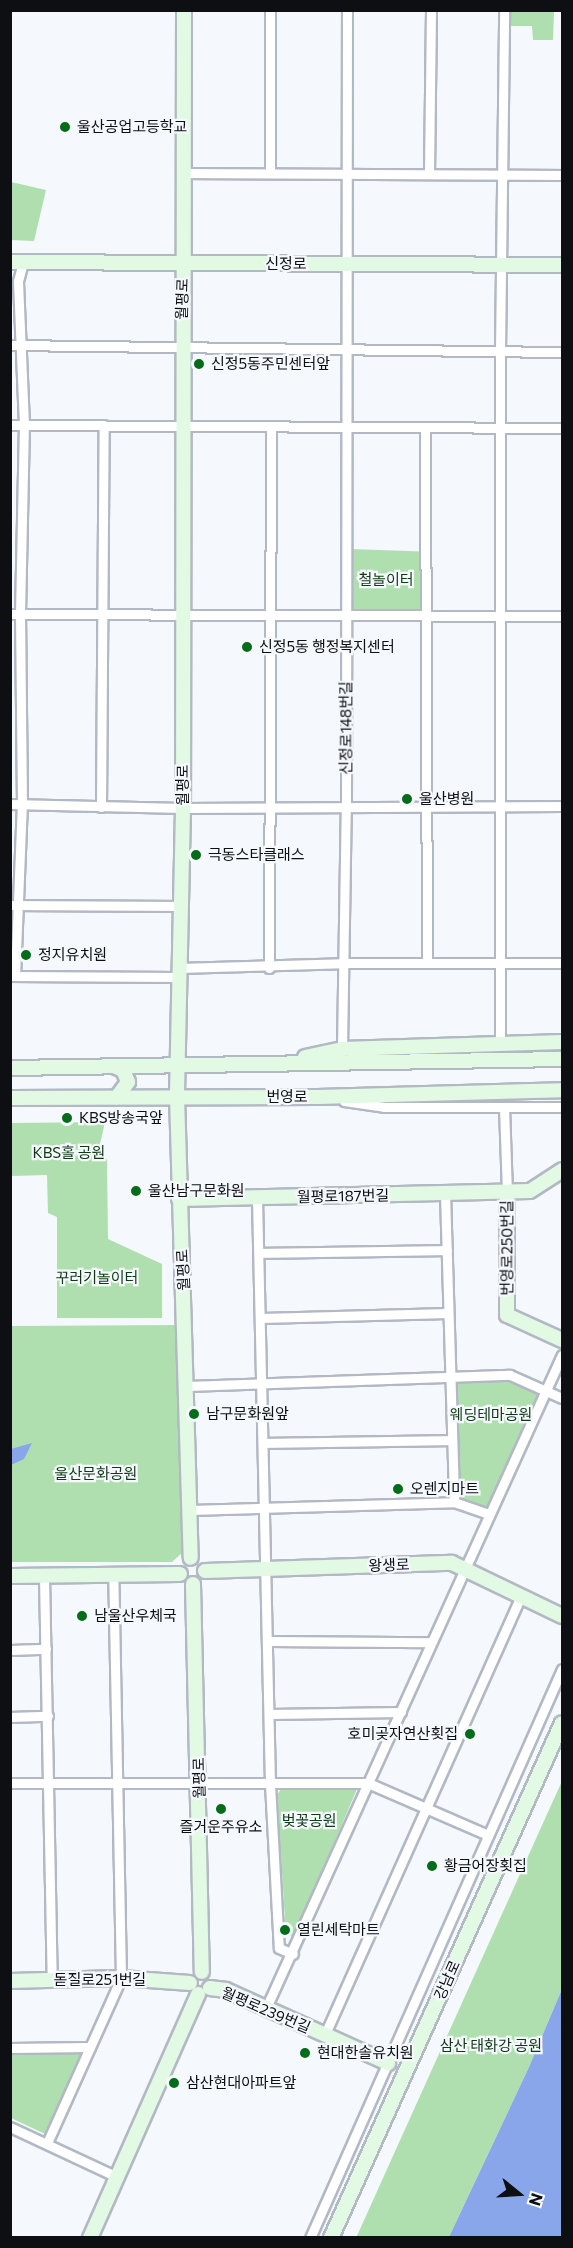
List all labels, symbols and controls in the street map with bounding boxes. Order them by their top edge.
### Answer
place label: 울산공업고등학교 [77,118,187,136]
marker: 울산공업고등학교 [58,120,72,134]
street label: 신정로 [265,255,307,273]
street label: 월평로 [172,278,192,320]
place label: 신정5동주민센터앞 [211,355,330,373]
marker: 신정5동주민센터앞 [192,357,206,371]
park label: 철놀이터 [358,571,414,589]
place label: 신정5동 행정복지센터 [259,638,395,656]
marker: 신정5동 행정복지센터 [240,640,254,654]
street label: 신정로148번길 [337,681,355,775]
street label: 월평로 [174,764,192,806]
place label: 울산병원 [419,790,474,808]
marker: 울산병원 [400,792,414,806]
place label: 극동스타클래스 [208,846,305,864]
marker: 극동스타클래스 [189,848,203,862]
place label: 정지유치원 [38,946,107,964]
marker: 정지유치원 [19,948,33,962]
street label: 번영로 [266,1088,308,1106]
place label: KBS방송국앞 [79,1109,163,1127]
marker: KBS방송국앞 [60,1111,74,1125]
park label: KBS홀 공원 [33,1144,105,1162]
place label: 울산남구문화원 [148,1182,245,1200]
marker: 울산남구문화원 [129,1184,143,1198]
street label: 월평로187번길 [297,1186,389,1206]
street label: 번영로250번길 [498,1200,516,1296]
street label: 월평로 [173,1249,193,1291]
park label: 꾸러기놀이터 [56,1269,138,1287]
place label: 남구문화원앞 [206,1405,289,1423]
park label: 웨딩테마공원 [450,1406,532,1424]
marker: 남구문화원앞 [187,1407,201,1421]
park label: 울산문화공원 [55,1465,137,1483]
place label: 오렌지마트 [410,1480,479,1498]
marker: 오렌지마트 [391,1482,405,1496]
street label: 왕생로 [368,1555,410,1575]
place label: 남울산우체국 [94,1607,177,1625]
marker: 남울산우체국 [75,1609,89,1623]
place label: 호미곶자연산횟집 [348,1725,458,1743]
marker: 호미곶자연산횟집 [463,1727,477,1741]
street label: 월평로 [190,1757,208,1799]
marker: 즐거운주유소 [214,1802,228,1816]
park label: 벚꽃공원 [281,1812,337,1830]
place label: 즐거운주유소 [180,1818,262,1836]
place label: 황금어장횟집 [444,1857,527,1875]
marker: 황금어장횟집 [425,1859,439,1873]
place label: 열린세탁마트 [297,1921,380,1939]
marker: 열린세탁마트 [278,1923,292,1937]
street label: 강남로 [430,1957,464,2003]
street label: 돋질로251번길 [54,1971,146,1989]
street label: 월평로239번길 [219,1983,313,2037]
park label: 삼산 태화강 공원 [440,2037,542,2055]
place label: 현대한솔유치원 [317,2044,414,2062]
marker: 현대한솔유치원 [298,2046,312,2060]
place label: 삼산현대아파트앞 [186,2074,296,2092]
marker: 삼산현대아파트앞 [167,2076,181,2090]
north arrow [489,2164,549,2224]
text: N [526,2191,547,2208]

